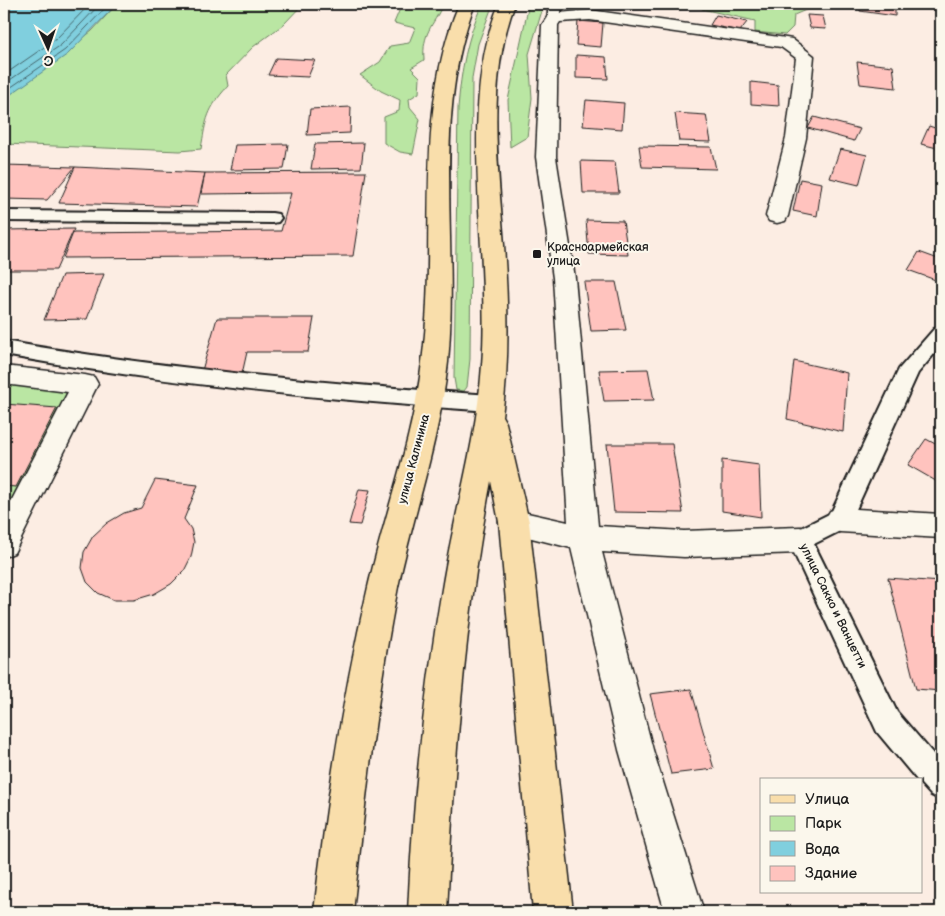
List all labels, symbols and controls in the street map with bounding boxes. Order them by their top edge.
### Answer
north arrow [22,22,72,72]
text: С [43,52,54,69]
place label: Красноармейская улица [547,240,649,269]
marker: Красноармейская улица [531,248,543,260]
street label: улица Калинина [395,413,433,505]
street label: улица Сакко и Ванцетти [796,541,870,671]
legend [760,778,922,894]
text: Улица [805,790,850,809]
text: Парк [805,814,842,833]
text: Вода [805,840,840,859]
text: Здание [805,864,857,883]

